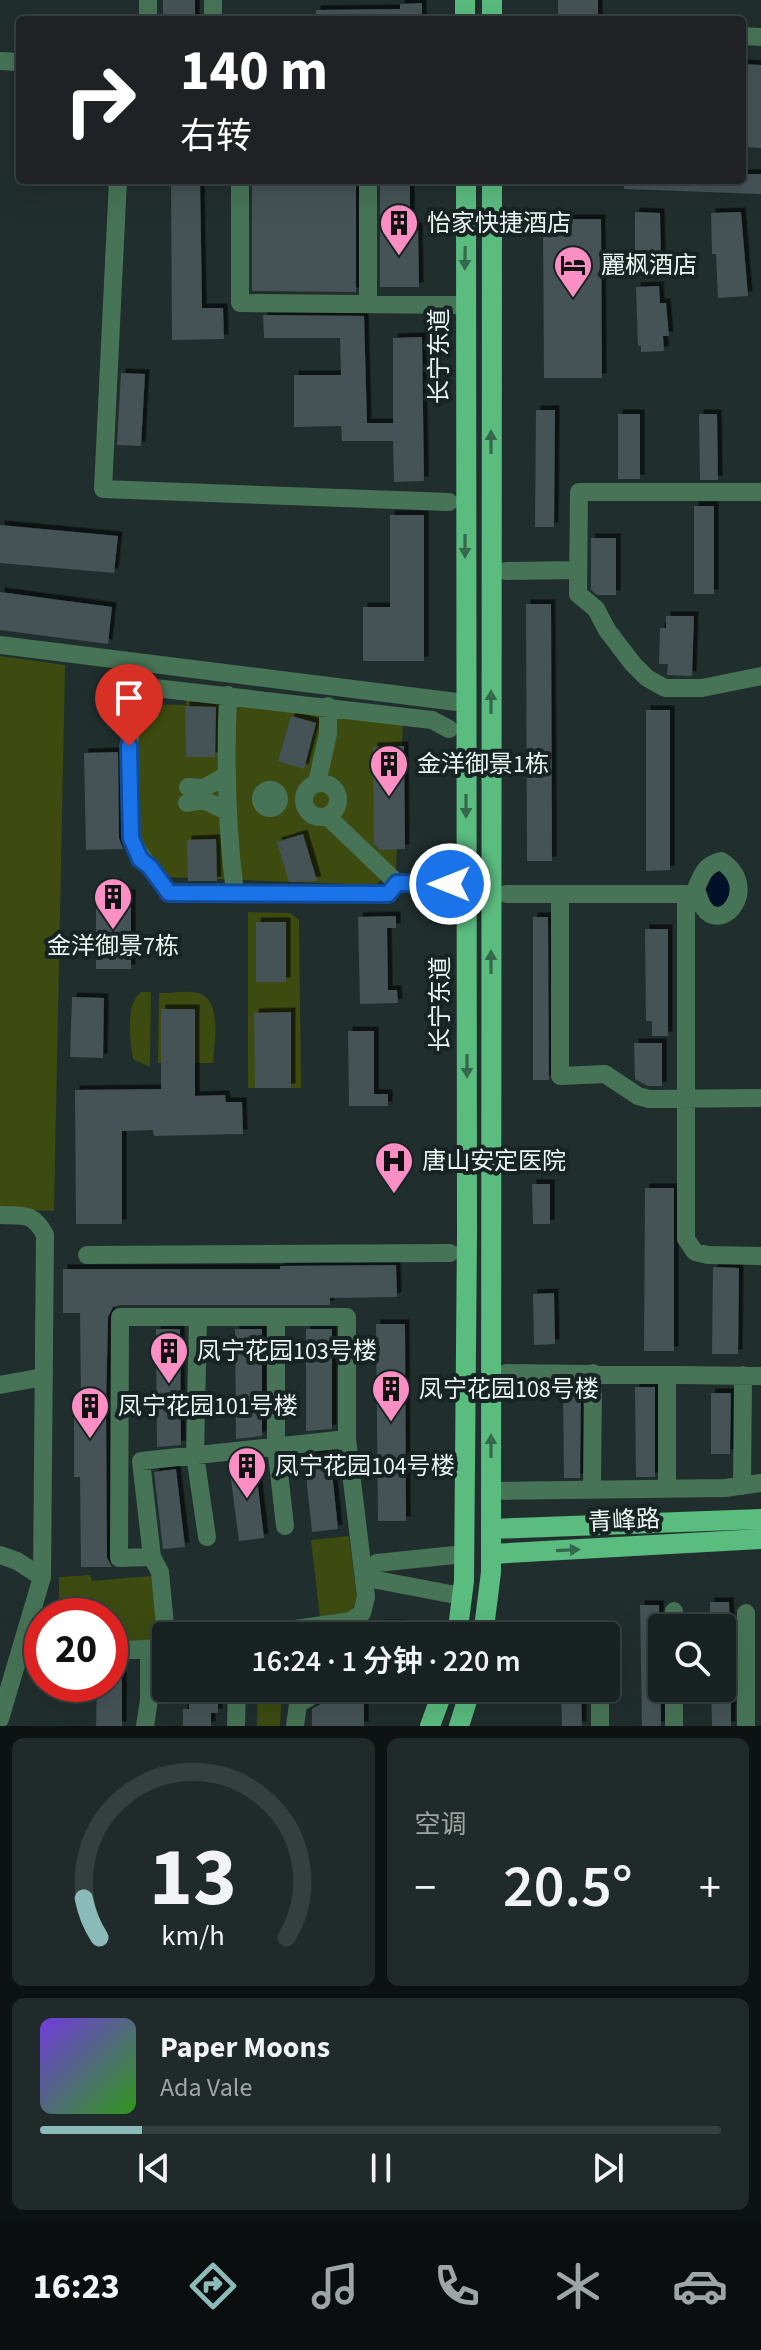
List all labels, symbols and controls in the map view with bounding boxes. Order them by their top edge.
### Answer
text: 140 m [180,32,328,111]
icon: right [48,48,152,152]
text: 右转 [180,111,252,162]
building icon: 怡家快捷酒店 [378,202,420,257]
place label: 怡家快捷酒店 [427,206,571,241]
hotel icon: 麗枫酒店 [552,244,594,299]
one-way arrow [459,246,471,271]
place label: 麗枫酒店 [601,248,697,283]
street label: 长宁东道 [422,308,457,404]
one-way arrow [485,429,497,454]
one-way arrow [459,534,471,559]
pin [95,664,163,746]
icon: arrive [107,676,151,720]
one-way arrow [485,689,497,714]
building icon: 金洋御景1栋 [368,743,410,798]
place label: 金洋御景1栋 [417,747,549,782]
one-way arrow [459,794,472,819]
position arrow [408,842,492,926]
building icon: 金洋御景7栋 [92,876,134,931]
place label: 金洋御景7栋 [47,929,179,964]
one-way arrow [485,949,497,974]
street label: 长宁东道 [423,956,458,1052]
one-way arrow [460,1054,473,1079]
hospital icon: 唐山安定医院 [373,1140,415,1195]
place label: 唐山安定医院 [422,1144,566,1179]
building icon: 凤宁花园103号楼 [148,1330,190,1385]
place label: 凤宁花园103号楼 [197,1334,377,1369]
building icon: 凤宁花园108号楼 [370,1368,412,1423]
place label: 凤宁花园108号楼 [419,1372,599,1407]
building icon: 凤宁花园101号楼 [69,1385,111,1440]
place label: 凤宁花园101号楼 [118,1389,298,1424]
one-way arrow [485,1433,497,1458]
building icon: 凤宁花园104号楼 [226,1445,268,1500]
place label: 凤宁花园104号楼 [275,1449,455,1484]
street label: 青峰路 [587,1502,661,1540]
one-way arrow [556,1543,581,1556]
speed limit sign: 20 [24,1598,128,1702]
map controls [648,1614,736,1702]
button: search [648,1614,736,1702]
text: 16:24 · 1 分钟 · 220 m [251,1640,521,1683]
text: 空调 [415,1806,467,1843]
text: 13 [149,1819,237,1937]
text: 20.5° [503,1845,633,1930]
text: − [415,1857,436,1920]
text: + [699,1857,721,1920]
text: km/h [162,1916,225,1956]
text: Paper Moons [160,2026,330,2069]
text: Ada Vale [160,2069,252,2106]
icon: previous [132,2146,176,2190]
icon: pause [359,2146,403,2190]
icon: next [586,2146,630,2190]
icon: directions [185,2258,241,2314]
icon: music [307,2258,363,2314]
icon: phone [429,2258,485,2314]
icon: climate [550,2258,606,2314]
icon: car [672,2258,728,2314]
text: 16:23 [33,2261,120,2312]

